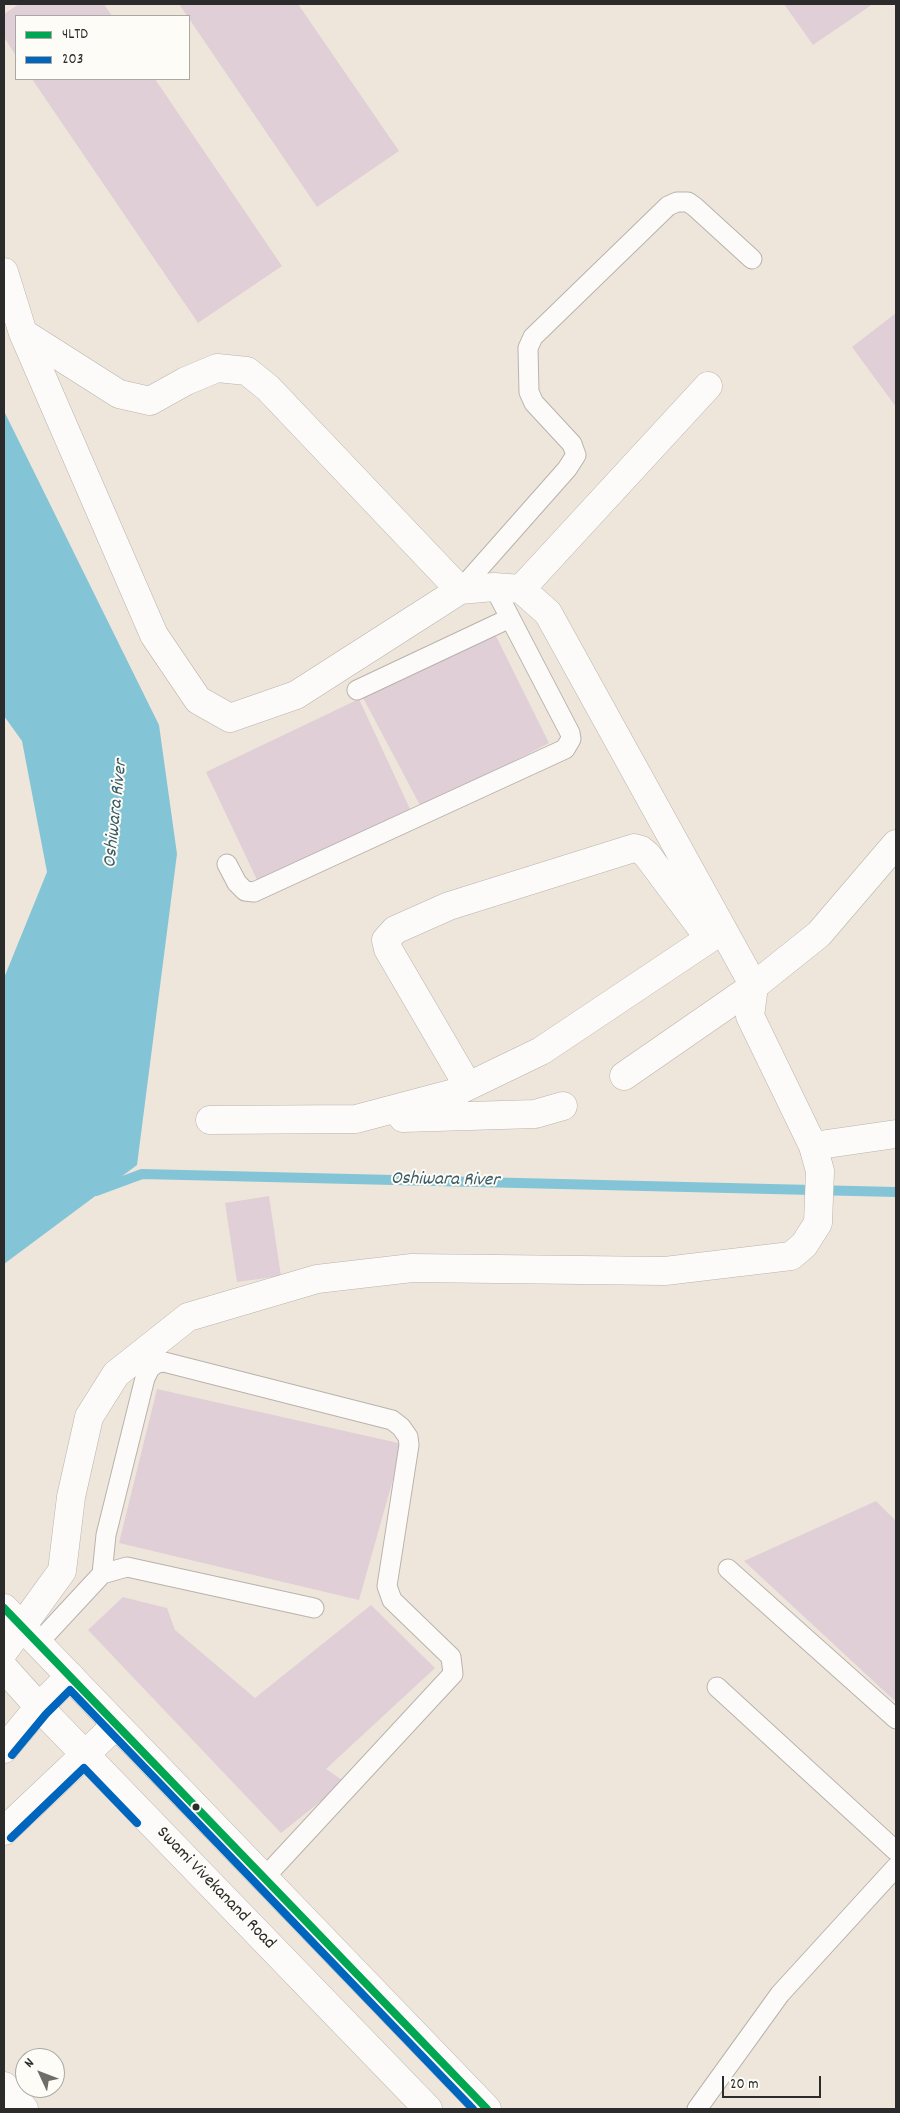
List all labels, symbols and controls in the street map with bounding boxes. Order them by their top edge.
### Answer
legend [15,15,190,80]
text: 4LTD [62,24,88,46]
text: 203 [62,49,83,71]
water label: Oshiwara River [100,759,134,869]
water label: Oshiwara River [391,1169,499,1193]
unlabelled marker [191,1802,201,1812]
street label: Swami Vivekanand Road [151,1823,279,1955]
north arrow [15,2048,65,2098]
text: N [20,2054,39,2073]
scale bar [725,2066,824,2098]
text: 20 m [730,2074,758,2096]

